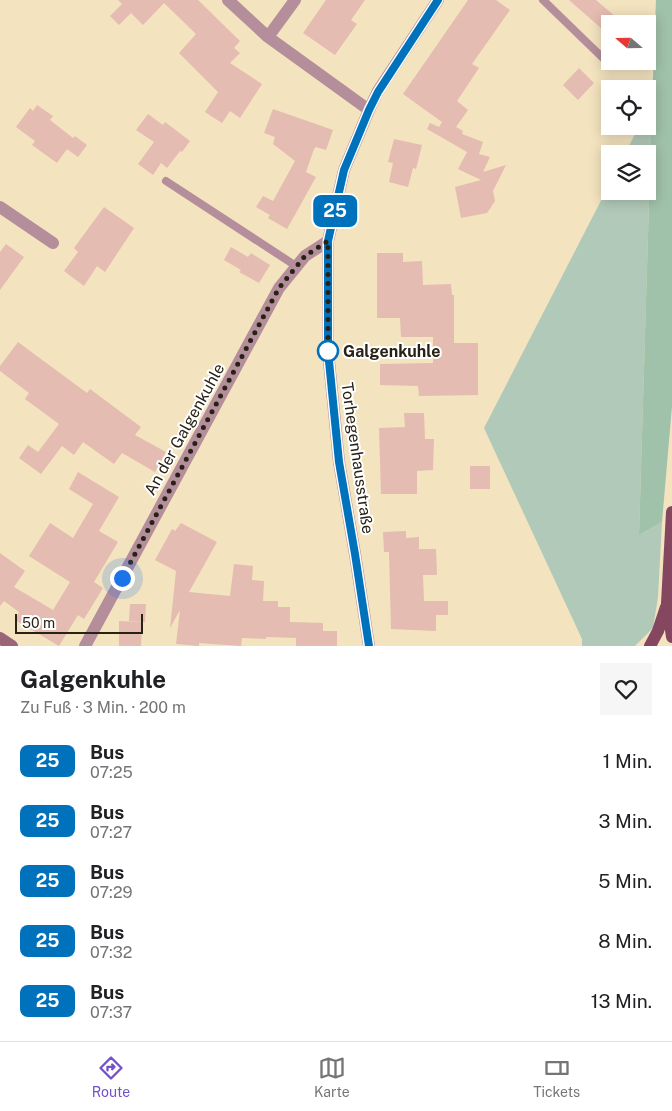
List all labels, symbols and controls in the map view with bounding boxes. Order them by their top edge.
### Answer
north arrow [601,15,656,70]
map controls [601,15,656,200]
button: locate [601,80,656,135]
button: layers [601,145,656,200]
line badge: 25 [312,195,358,227]
text: 25 [323,200,347,221]
marker: Galgenkuhle [317,340,339,362]
place label: Galgenkuhle [343,342,440,361]
street label: An der Galgenkuhle [140,360,229,498]
street label: Torhegenhausstraße [337,381,378,535]
your location [110,566,135,591]
scale bar [15,611,142,634]
text: 50 m [22,615,55,631]
button: heart [600,663,652,715]
text: Galgenkuhle [20,665,166,693]
text: Zu Fuß · 3 Min. · 200 m [20,698,186,717]
text: Bus [90,741,124,763]
text: 25 [36,750,59,771]
text: 1 Min. [603,750,652,772]
text: 07:25 [90,763,133,782]
text: Bus [90,801,124,823]
text: 25 [36,810,59,831]
text: 3 Min. [599,810,652,832]
text: 07:27 [90,823,132,842]
text: Bus [90,861,124,883]
text: 25 [36,870,59,891]
text: 5 Min. [598,870,652,892]
text: 07:29 [90,883,133,902]
text: Bus [90,921,124,943]
text: 25 [36,930,59,951]
text: 8 Min. [598,930,652,952]
text: 07:32 [90,943,132,962]
text: Bus [90,981,124,1003]
text: 25 [36,990,59,1011]
text: 13 Min. [591,990,652,1012]
text: 07:37 [90,1003,132,1022]
tab: Route [92,1054,130,1100]
tab: Karte [314,1054,350,1100]
tab: Tickets [533,1054,580,1100]

